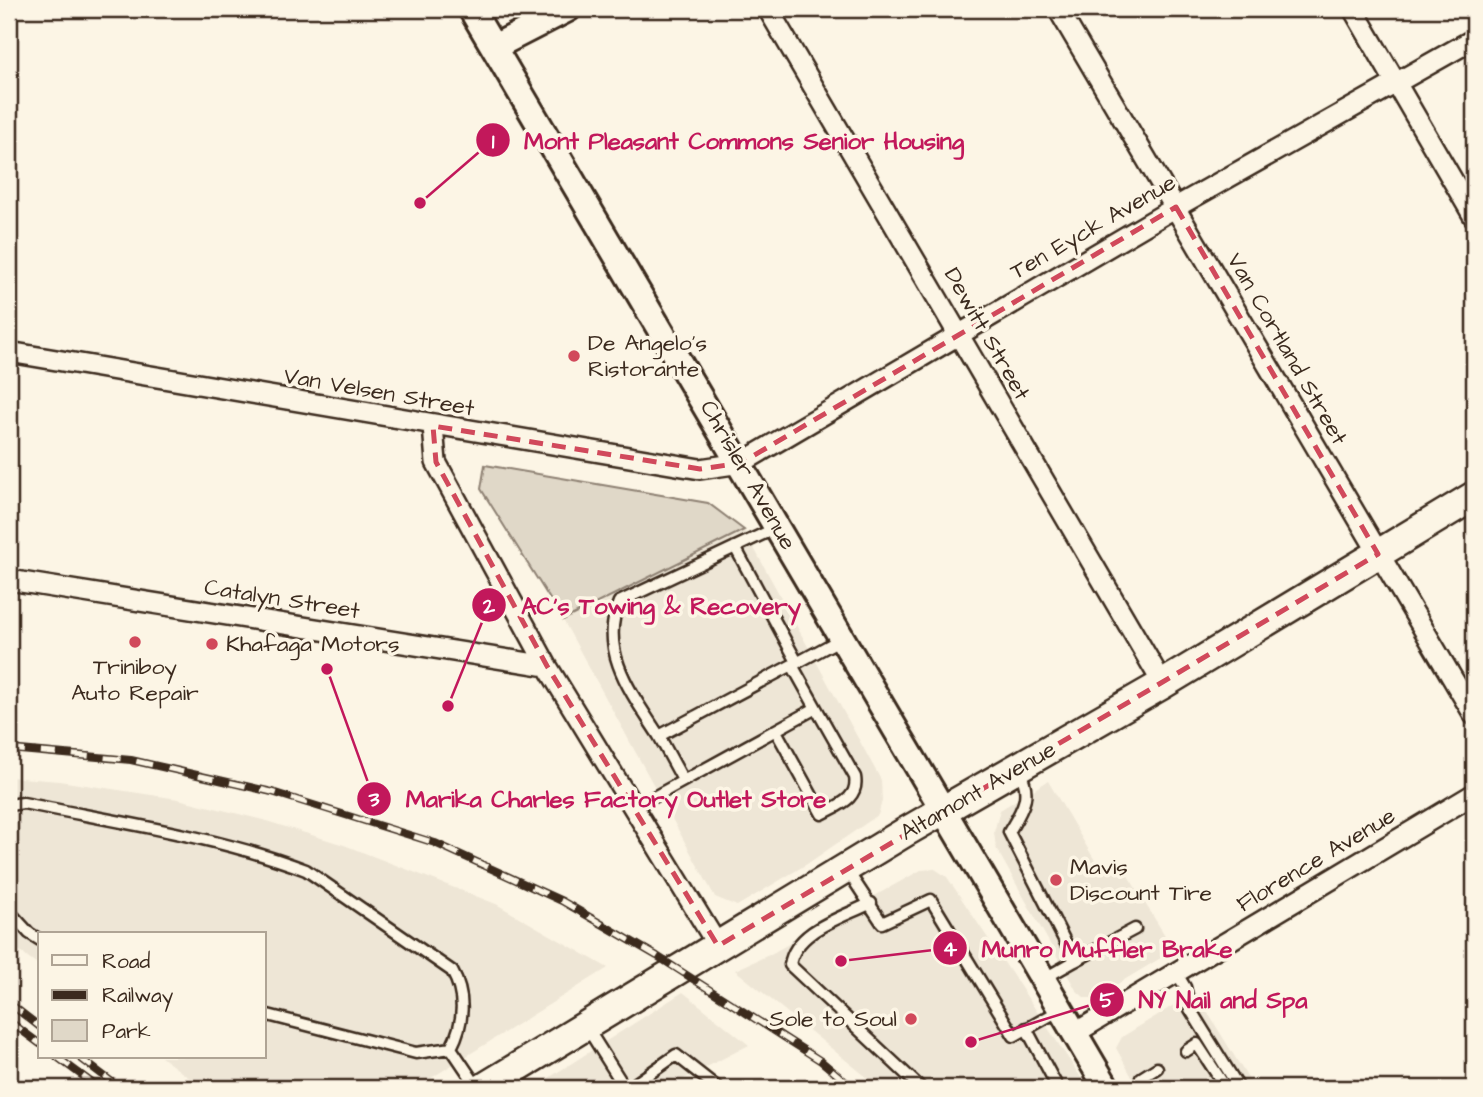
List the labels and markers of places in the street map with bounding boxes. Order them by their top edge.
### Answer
callout: Mont Pleasant Commons Senior Housing [475,118,978,163]
place label: De Angelo's Ristorante [588,327,707,385]
marker: De Angelo's Ristorante [566,348,582,364]
callout: AC's Towing & Recovery [472,583,814,628]
place label: Khafaga Motors [226,628,400,661]
marker: Triniboy Auto Repair [127,634,143,650]
marker: Khafaga Motors [204,636,220,652]
place label: Triniboy Auto Repair [71,651,199,709]
callout: Marika Charles Factory Outlet Store [356,776,840,821]
place label: Mavis Discount Tire [1070,851,1212,909]
marker: Mavis Discount Tire [1048,872,1064,888]
callout: Munro Muffler Brake [932,926,1246,971]
callout: NY Nail and Spa [1089,977,1321,1022]
place label: Sole to Soul [770,1003,897,1035]
marker: Sole to Soul [903,1011,919,1027]

